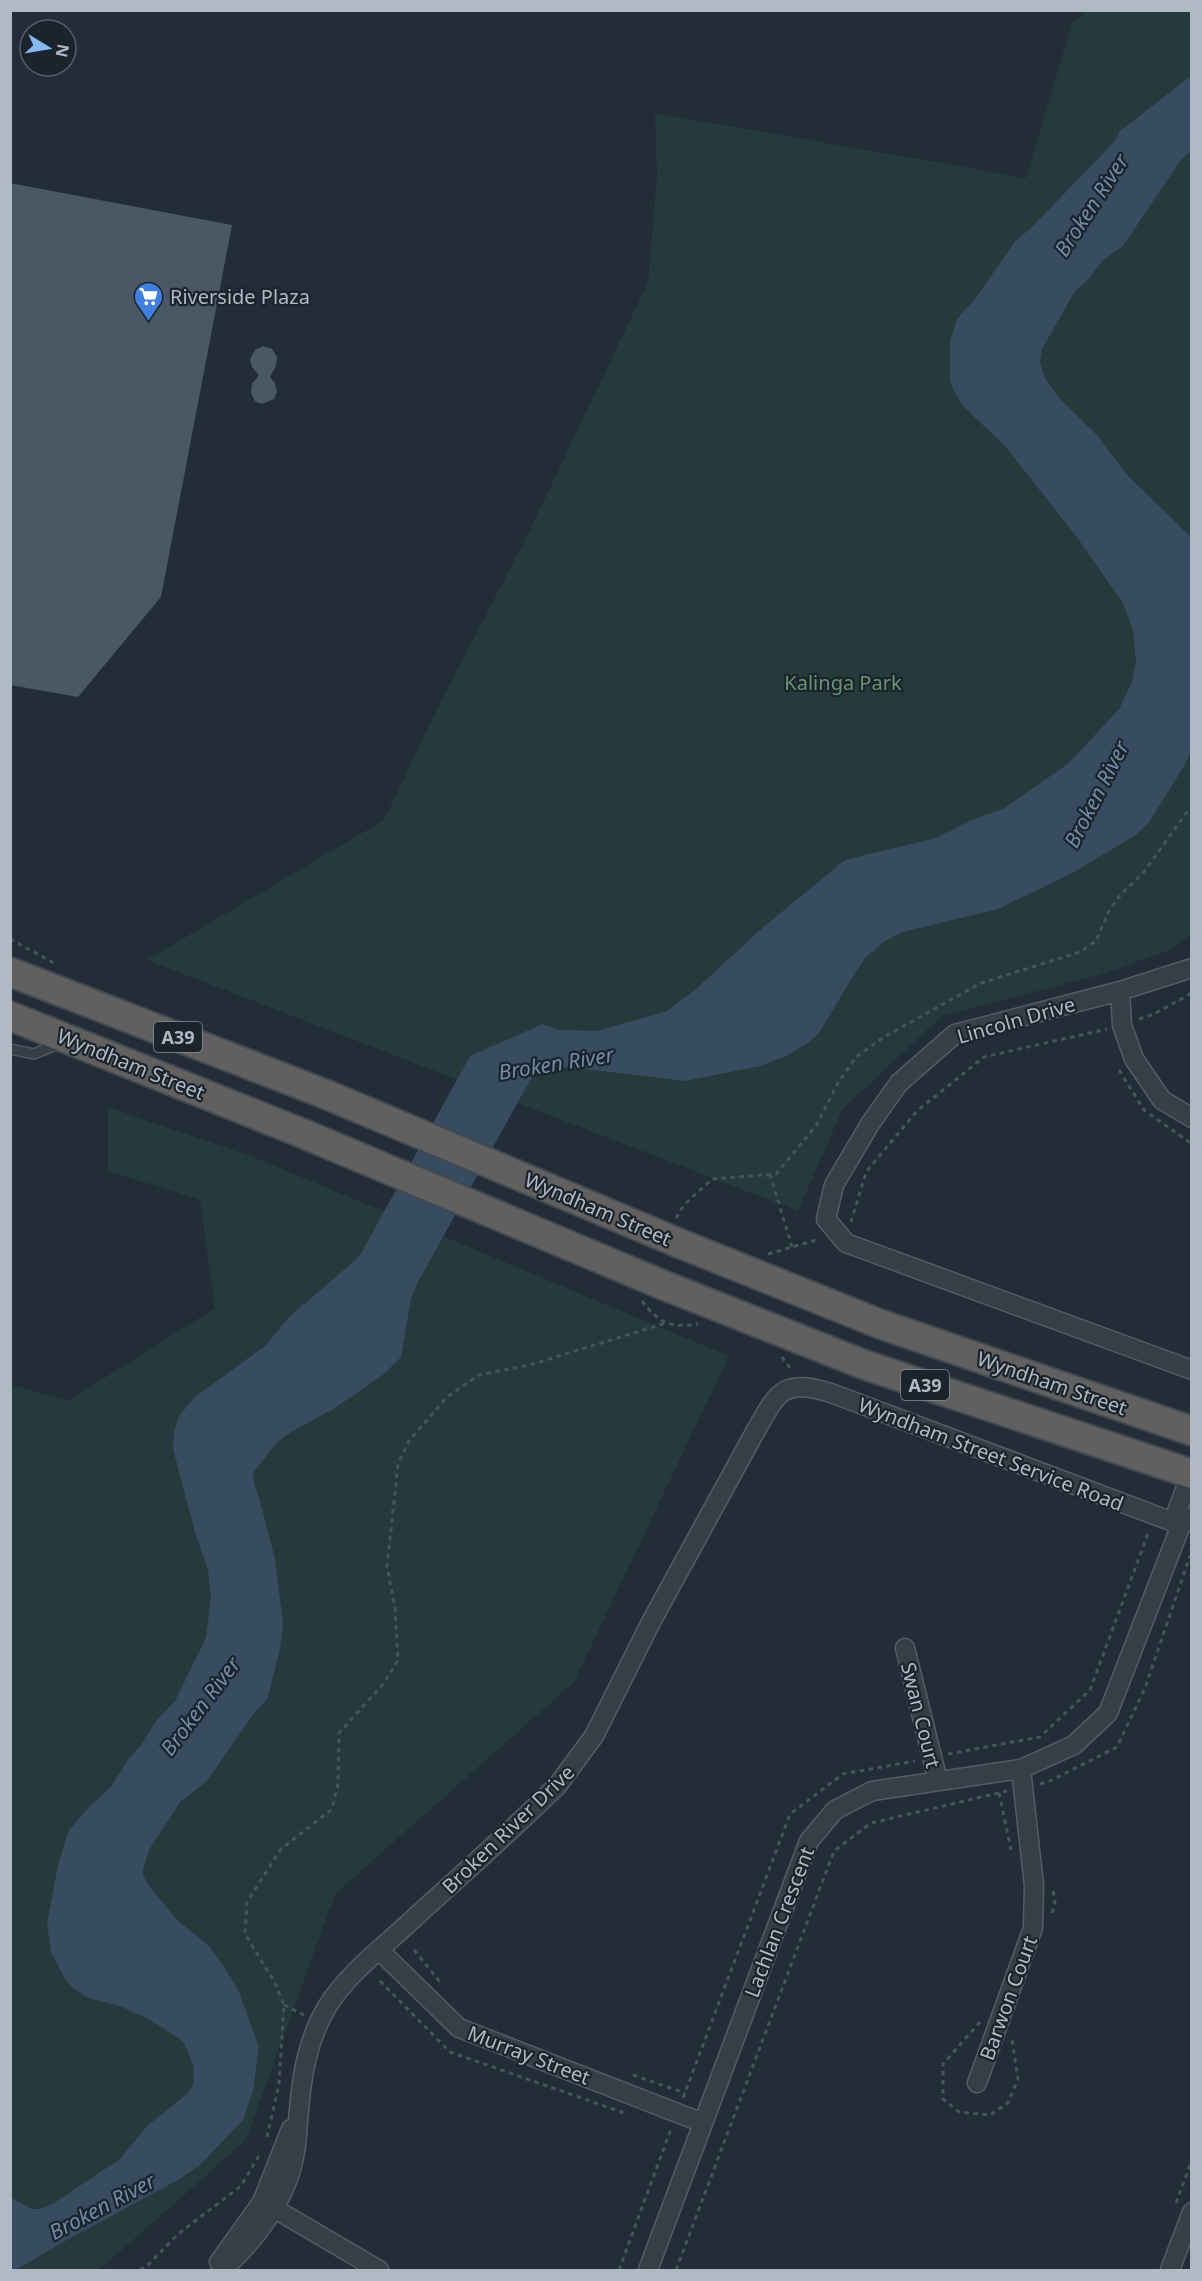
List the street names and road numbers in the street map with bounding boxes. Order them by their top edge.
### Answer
street label: Lincoln Drive [954,990,1078,1050]
street label: Wyndham Street [53,1022,209,1106]
road number: A39 [154,1022,202,1052]
street label: Wyndham Street [521,1166,675,1252]
street label: Wyndham Street [973,1345,1131,1421]
road number: A39 [901,1370,949,1400]
street label: Wyndham Street Service Road [855,1391,1127,1517]
street label: Swan Court [895,1659,947,1771]
street label: Broken River Drive [436,1759,580,1899]
street label: Lachlan Crescent [738,1843,820,2001]
street label: Barwon Court [973,1932,1043,2064]
street label: Murray Street [464,2019,594,2091]

